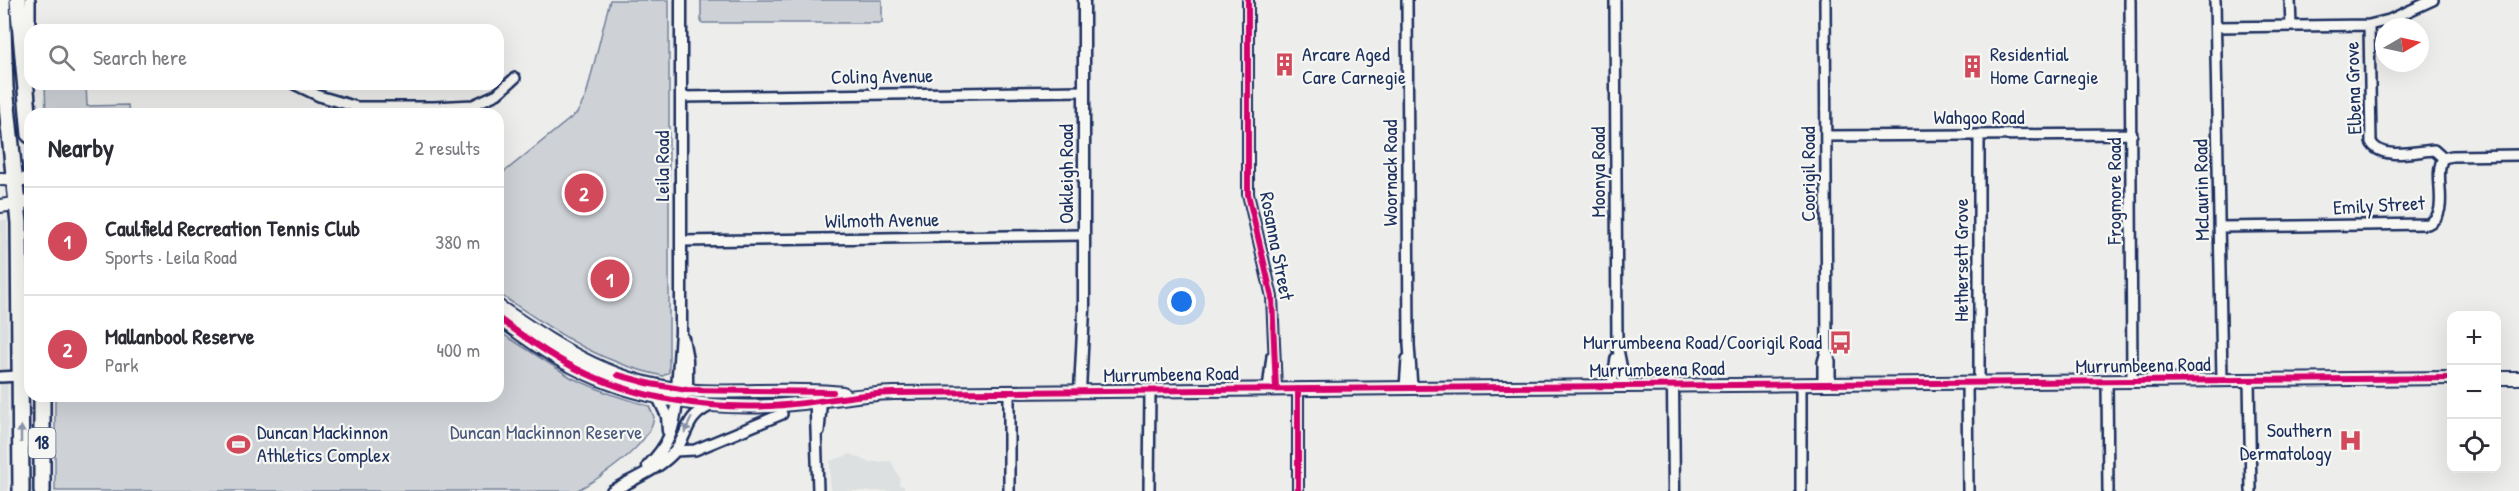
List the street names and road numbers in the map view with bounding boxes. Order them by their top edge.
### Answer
street label: Elbena Grove [2337,41,2368,135]
street label: Coling Avenue [831,61,933,90]
street label: Wahgoo Road [1934,103,2025,130]
street label: Woornack Road [1376,120,1403,226]
street label: Oakleigh Road [1052,124,1079,224]
street label: Moonya Road [1584,126,1611,217]
street label: Coorigil Road [1794,126,1821,222]
street label: Leila Road [648,131,675,201]
street label: Frogmore Road [2100,137,2127,245]
street label: McLaurin Road [2186,139,2215,241]
street label: Rosanna Street [1254,189,1301,303]
street label: Emily Street [2332,189,2427,220]
street label: Hethersett Grove [1947,198,1974,322]
street label: Wilmoth Avenue [825,205,939,234]
street label: Murrumbeena Road [2075,350,2211,379]
street label: Murrumbeena Road [1589,354,1725,383]
street label: Murrumbeena Road [1103,359,1239,388]
road number: 18 [28,428,56,458]

